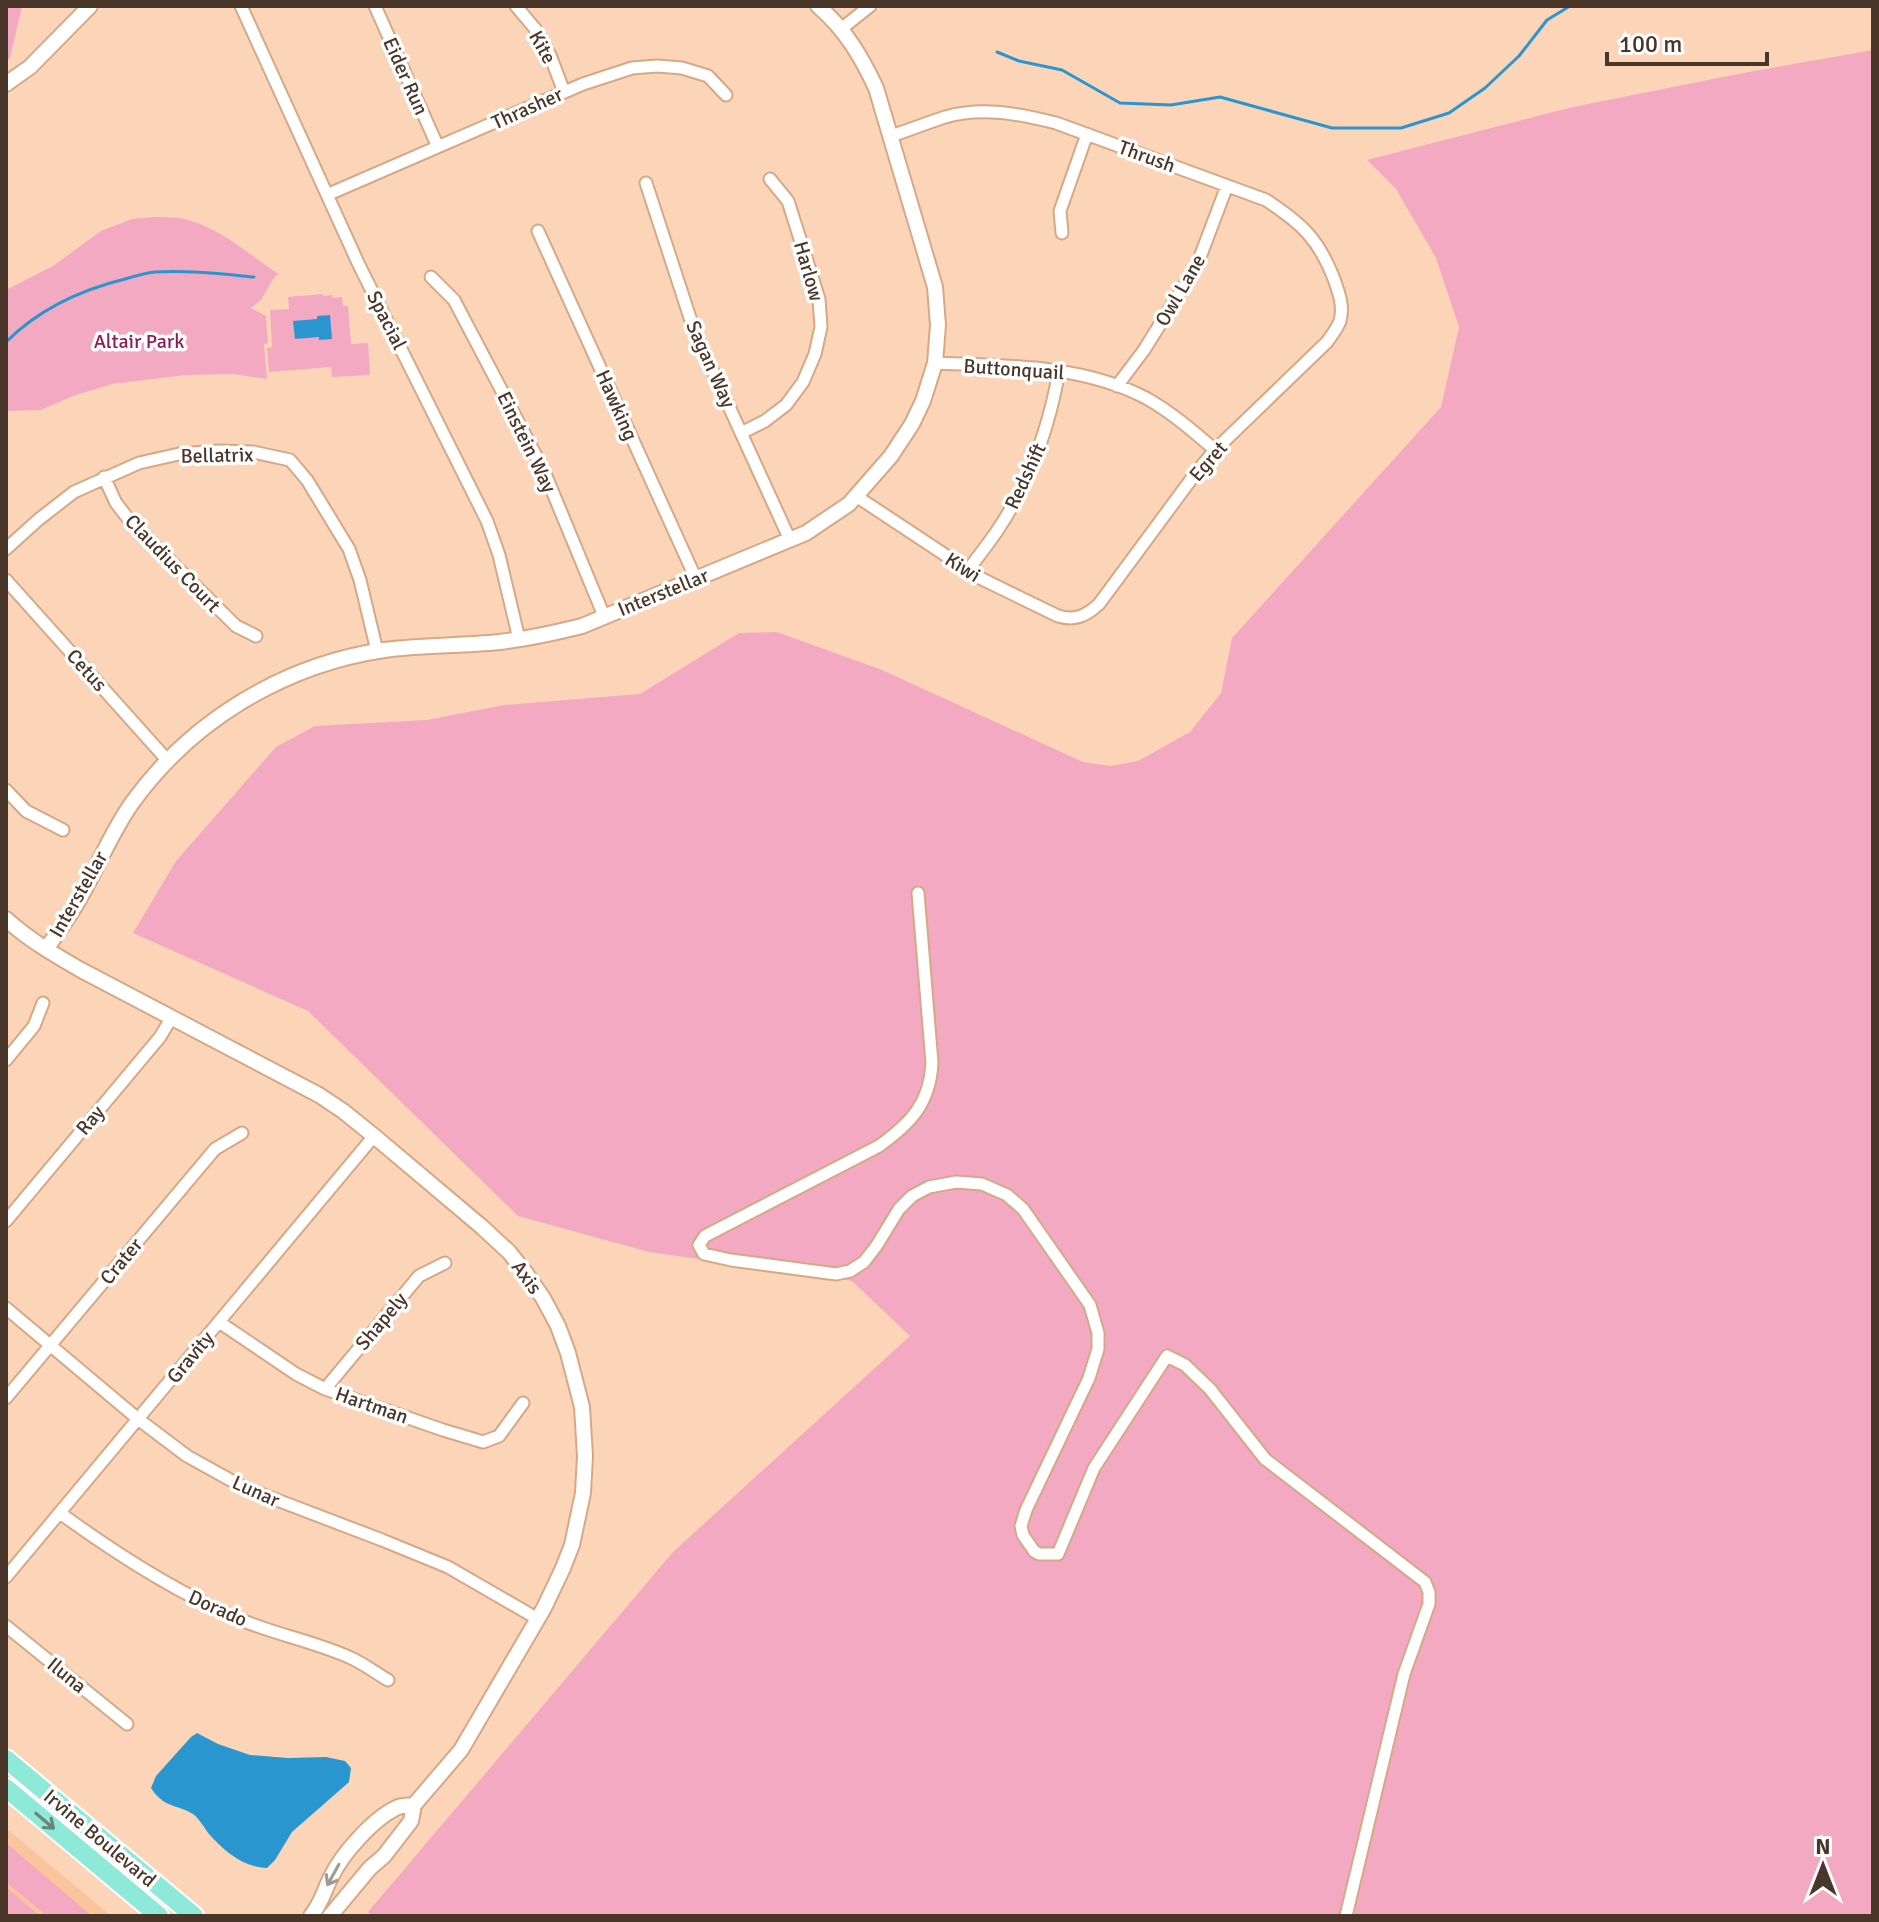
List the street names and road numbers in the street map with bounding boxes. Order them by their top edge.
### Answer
street label: Kite [523,26,562,68]
street label: Eider Run [377,33,434,119]
street label: Thrasher [488,82,567,135]
street label: Thrush [1115,135,1179,178]
street label: Harlow [788,238,829,305]
street label: Owl Lane [1150,250,1211,331]
street label: Spacial [361,287,412,354]
street label: Sagan Way [680,317,741,412]
street label: Buttonquail [963,354,1065,386]
street label: Hawking [590,366,643,444]
street label: Einstein Way [491,388,562,497]
street label: Egret [1184,436,1233,487]
street label: Redshift [999,439,1052,513]
street label: Bellatrix [180,442,254,469]
street label: Claudius Court [119,509,226,618]
street label: Kiwi [940,547,985,588]
street label: Interstellar [614,563,713,622]
street label: Cetus [61,644,112,697]
street label: Interstellar [44,846,113,942]
street label: Ray [71,1100,110,1140]
street label: Crater [95,1232,149,1290]
street label: Axis [506,1256,547,1299]
street label: Shapely [350,1287,413,1355]
street label: Gravity [161,1326,220,1389]
street label: Hartman [332,1381,412,1430]
street label: Lunar [228,1470,284,1513]
street label: Dorado [185,1585,251,1632]
street label: Iluna [42,1652,91,1699]
street label: Irvine Boulevard [38,1784,161,1893]

